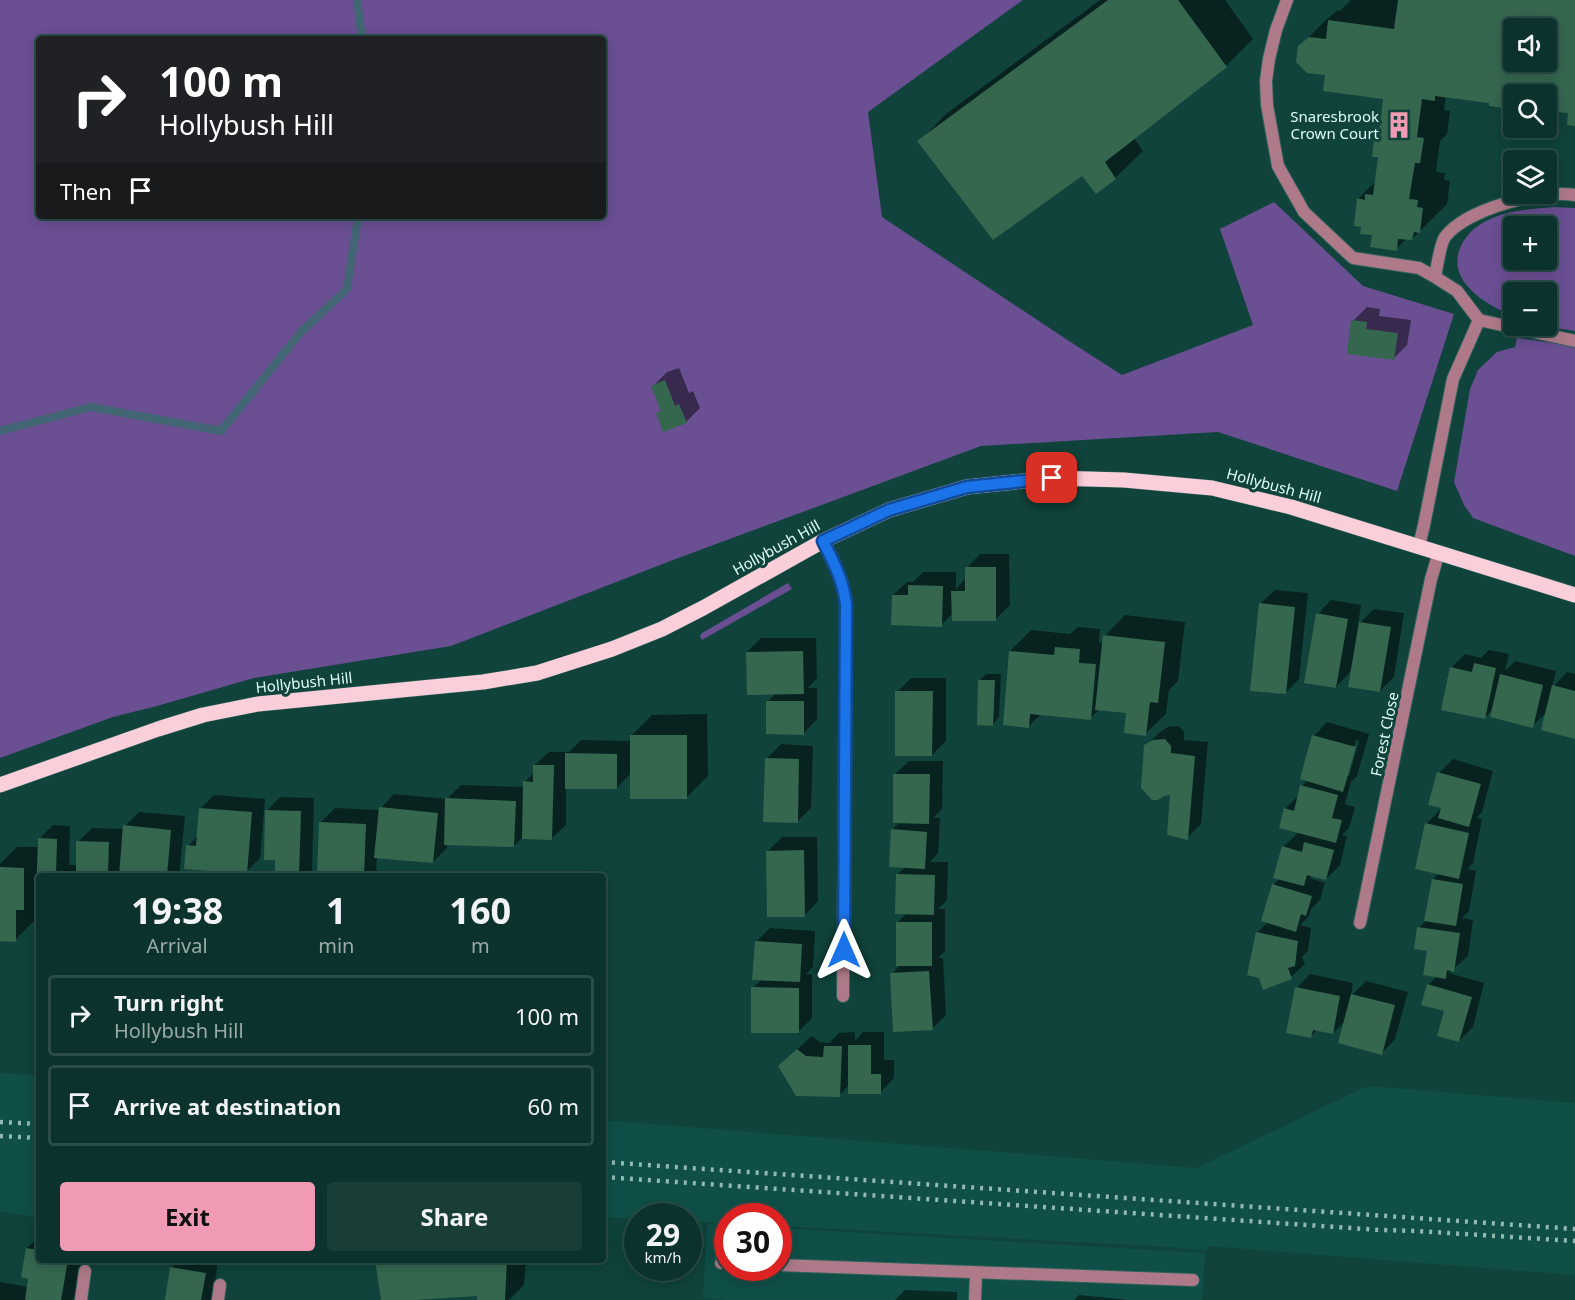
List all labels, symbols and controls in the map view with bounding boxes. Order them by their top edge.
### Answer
map controls [1503,18,1557,336]
button: sound [1503,18,1557,72]
text: 100 m [159,52,283,109]
icon: right [60,60,138,138]
button: search [1503,84,1557,138]
text: Hollybush Hill [159,106,334,143]
place label: Snaresbrook Crown Court [1290,106,1380,143]
building icon: Snaresbrook Crown Court [1384,110,1414,140]
button: layers [1503,150,1557,204]
icon: arrive [124,174,157,207]
text: Then [60,176,112,206]
button: + [1503,216,1557,270]
button: − [1503,282,1557,336]
pin [1026,452,1077,503]
icon: arrive [1035,461,1068,494]
street label: Hollybush Hill [1224,463,1324,507]
street label: Hollybush Hill [729,515,823,579]
street label: Hollybush Hill [255,667,353,697]
street label: Forest Close [1365,690,1403,778]
text: 19:38 [131,886,223,935]
text: 1 [326,886,347,935]
text: 160 [449,886,511,935]
position arrow [812,918,876,982]
text: Arrival [147,932,208,959]
text: min [318,932,354,959]
text: m [471,932,490,959]
text: Turn right [114,987,224,1017]
icon: right [63,999,96,1032]
text: 100 m [515,1001,579,1031]
text: Hollybush Hill [114,1017,244,1044]
icon: arrive [63,1089,96,1122]
text: Arrive at destination [114,1091,341,1121]
text: 60 m [528,1091,579,1121]
button: Exit [60,1182,315,1251]
button: Share [327,1182,582,1251]
speed limit sign: 30 [714,1203,792,1281]
text: 29 [646,1214,680,1255]
text: km/h [645,1247,681,1267]

